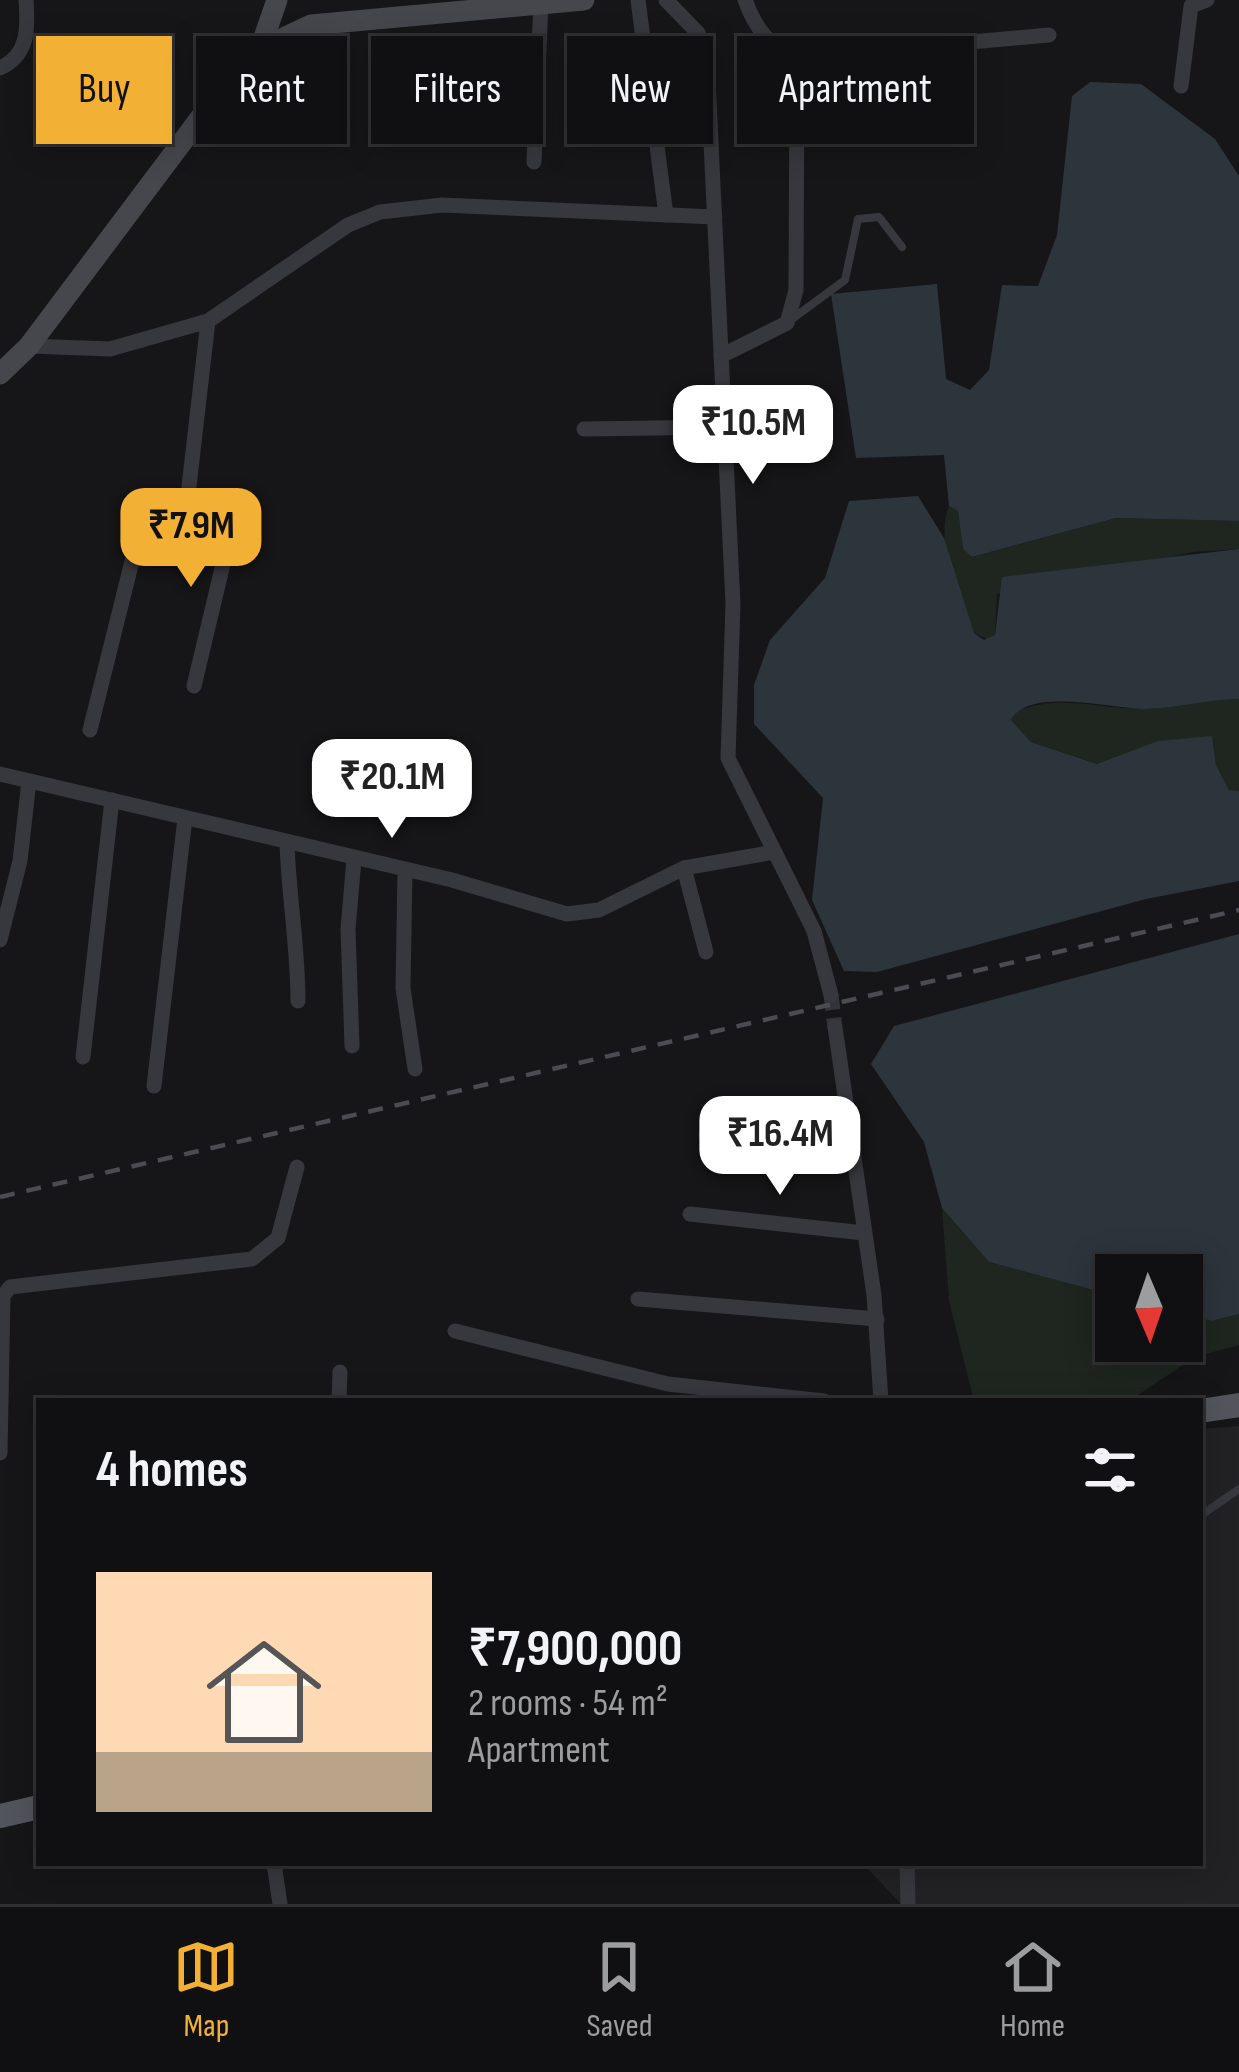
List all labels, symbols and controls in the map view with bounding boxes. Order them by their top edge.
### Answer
chip: Buy [36,36,172,144]
chip: Rent [196,36,347,144]
chip: Filters [371,36,543,144]
chip: New [567,36,713,144]
chip: Apartment [737,36,974,144]
pin: ₹10.5M [655,385,851,487]
text: ₹10.5M [700,400,806,447]
pin: ₹7.9M [107,488,275,590]
text: ₹7.9M [147,503,235,550]
pin: ₹20.1M [294,739,490,841]
text: ₹20.1M [339,754,445,801]
pin: ₹16.4M [682,1096,878,1198]
text: ₹16.4M [726,1111,834,1158]
north arrow [1095,1254,1203,1362]
map controls [1095,1254,1203,1362]
icon: filters [1077,1437,1143,1503]
text: 4 homes [96,1440,248,1501]
text: ₹7,900,000 [468,1619,682,1680]
icon: home [192,1620,336,1764]
text: 2 rooms · 54 m² [468,1680,668,1727]
text: Apartment [468,1727,610,1774]
tab: Map [173,1934,239,2046]
tab: Saved [586,1934,653,2046]
tab: Home [1000,1934,1066,2046]

